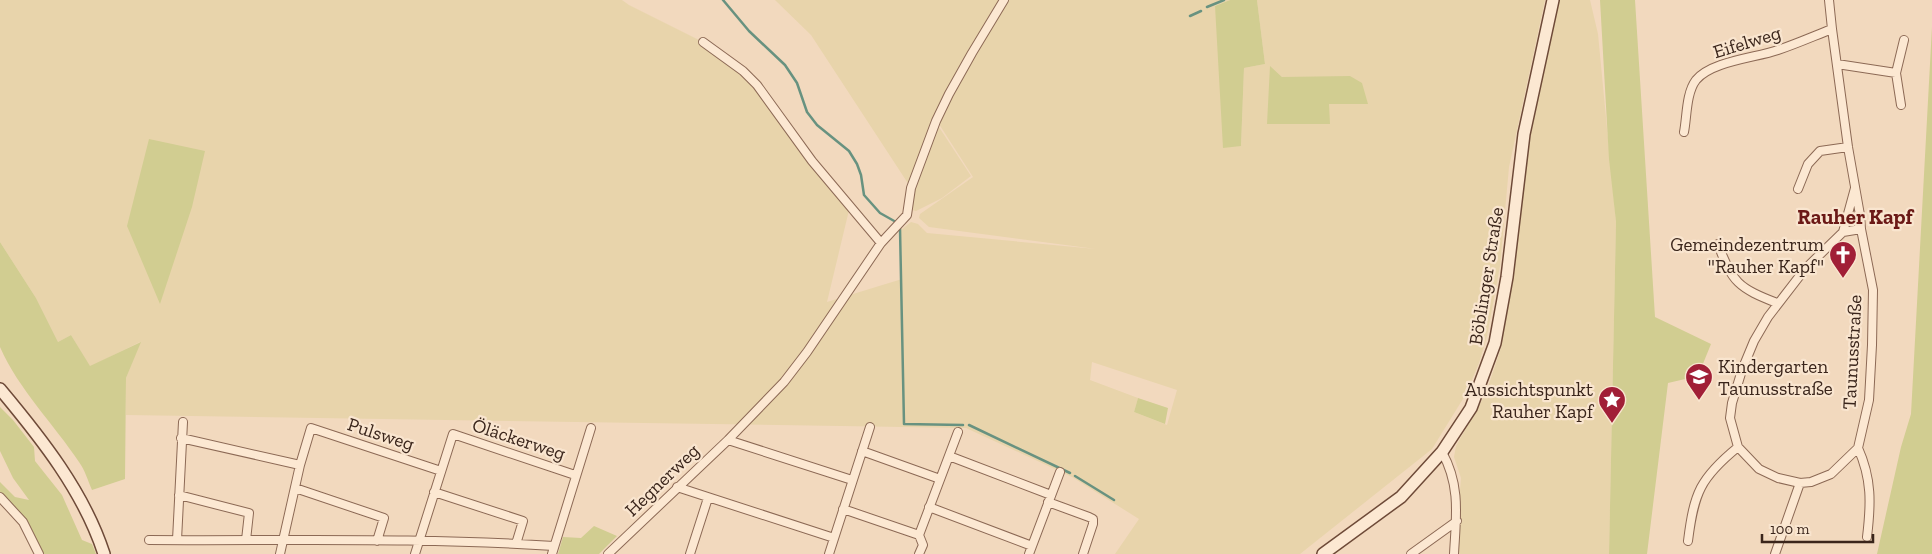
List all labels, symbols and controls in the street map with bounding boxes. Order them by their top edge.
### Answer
street label: Eifelweg [1710,21,1784,63]
district label: Rauher Kapf [1797,204,1915,229]
street label: Böblinger Straße [1464,205,1508,347]
place label: Gemeindezentrum "Rauher Kapf" [1670,233,1825,278]
church icon: Gemeindezentrum "Rauher Kapf" [1828,240,1858,279]
street label: Taunusstraße [1838,294,1866,410]
place label: Kindergarten Taunusstraße [1718,355,1833,400]
school or university icon: Kindergarten Taunusstraße [1684,362,1714,401]
place label: Aussichtspunkt Rauher Kapf [1465,378,1595,423]
place icon: Aussichtspunkt Rauher Kapf [1597,385,1627,424]
street label: Pulsweg [345,412,418,456]
street label: Öläckerweg [469,413,569,465]
street label: Hegnerweg [620,438,704,521]
scale bar [1762,512,1873,544]
text: 100 m [1770,520,1809,538]

